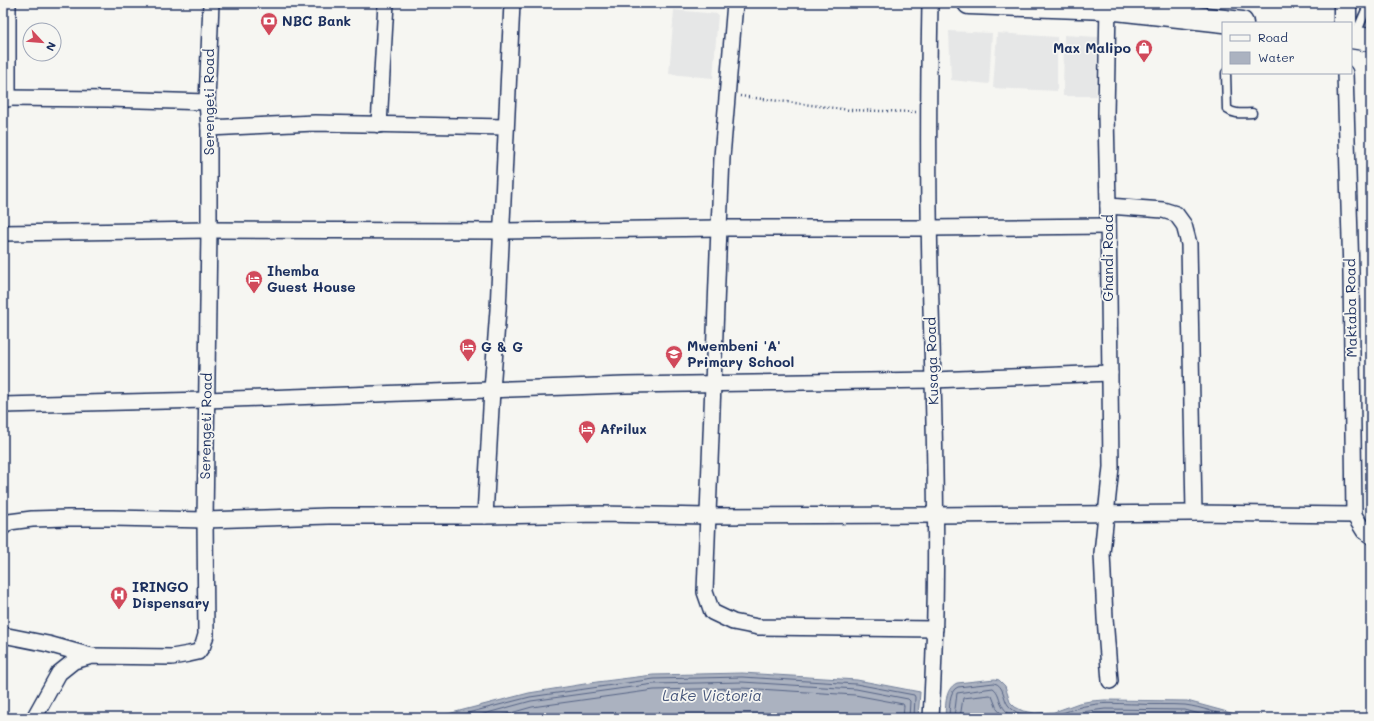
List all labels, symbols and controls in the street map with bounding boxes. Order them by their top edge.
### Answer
bank icon: NBC Bank [259,11,279,36]
place label: NBC Bank [282,11,351,30]
north arrow [22,22,62,62]
legend [1222,22,1352,74]
text: Road [1258,29,1288,45]
place label: Max Malipo [1053,38,1132,57]
shop icon: Max Malipo [1134,38,1154,63]
text: N [43,40,60,54]
street label: Serengeti Road [199,49,218,155]
text: Water [1258,49,1295,65]
street label: Ghandi Road [1098,214,1117,302]
street label: Maktaba Road [1340,258,1361,358]
place label: Ihemba Guest House [267,261,356,296]
hotel icon: Ihemba Guest House [244,269,264,294]
street label: Kusaga Road [920,317,943,405]
place label: Mwembeni 'A' Primary School [687,336,794,371]
hotel icon: G & G [458,337,478,362]
place label: G & G [481,337,523,356]
school or university icon: Mwembeni 'A' Primary School [664,344,684,369]
street label: Serengeti Road [195,372,216,479]
hotel icon: Afrilux [577,419,597,444]
place label: Afrilux [600,419,647,438]
place label: IRINGO Dispensary [132,577,210,612]
hospital icon: IRINGO Dispensary [109,585,129,610]
water label: Lake Victoria [662,685,762,705]

